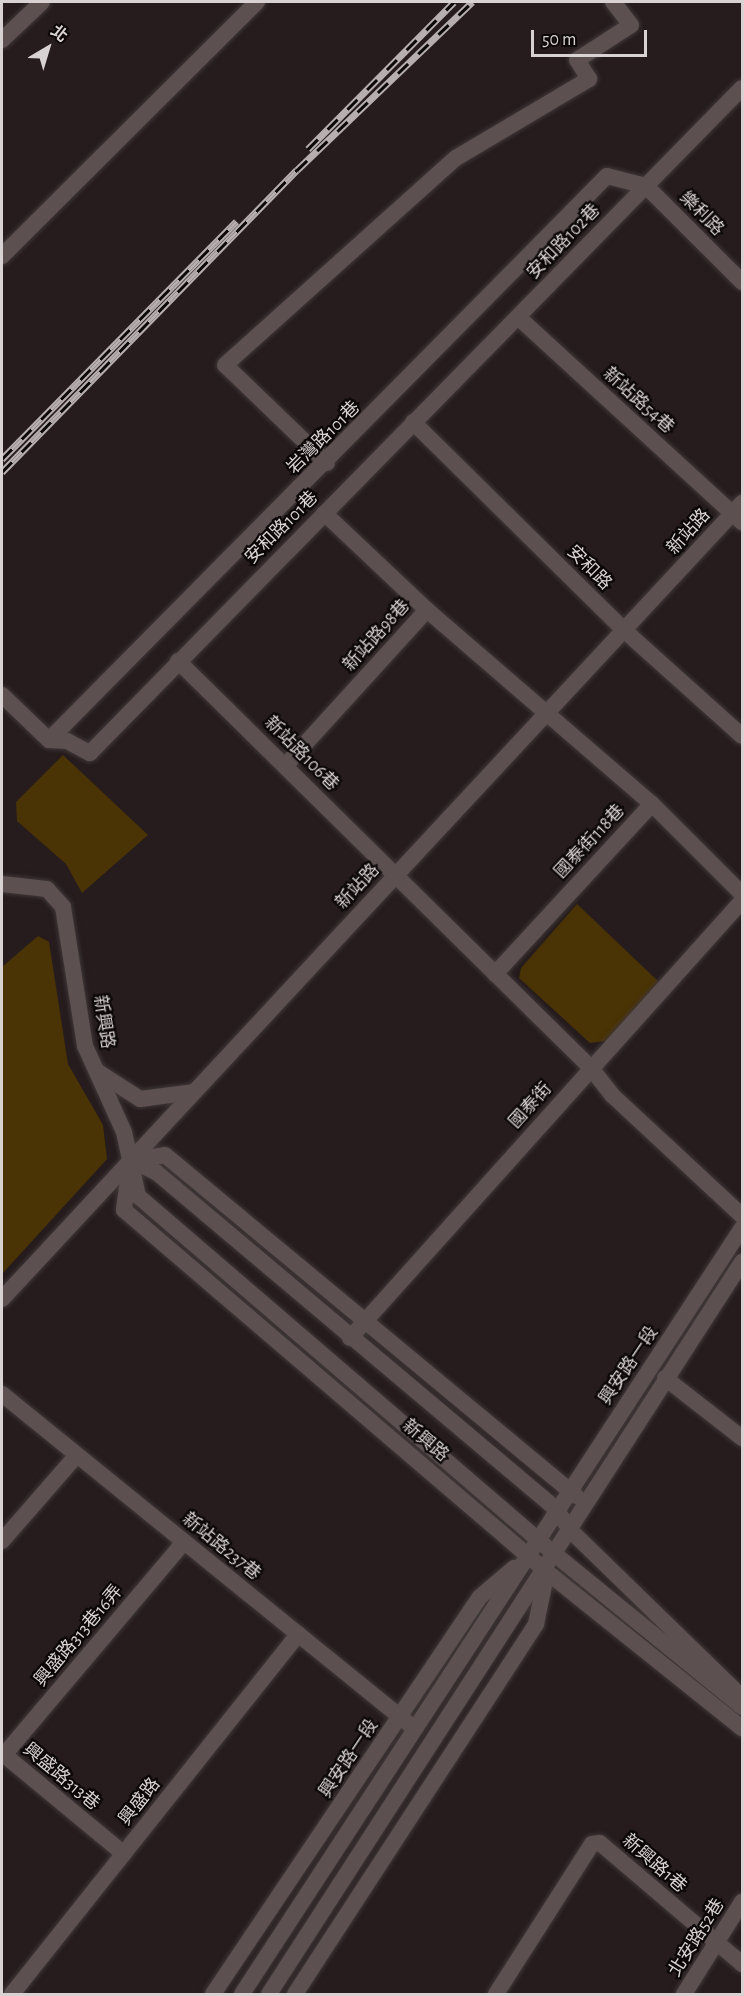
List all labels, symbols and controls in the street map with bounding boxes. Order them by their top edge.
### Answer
north arrow [18,18,78,78]
scale bar [534,18,650,56]
text: 北 [48,23,70,45]
text: 50 m [542,31,576,49]
street label: 樂利路 [674,187,728,241]
street label: 安和路102巷 [523,200,605,284]
street label: 新站路54巷 [598,363,678,439]
street label: 岩灣路101巷 [283,397,365,479]
street label: 安和路101巷 [241,487,323,569]
street label: 新站路 [663,505,715,559]
street label: 安和路 [562,541,616,595]
street label: 新站路98巷 [339,596,415,676]
street label: 新站路106巷 [259,712,343,796]
street label: 國泰街118巷 [550,801,630,883]
street label: 新站路 [332,860,384,914]
street label: 新興路 [88,994,118,1050]
street label: 國泰街 [505,1079,557,1133]
street label: 興安路一段 [595,1323,663,1409]
street label: 新興路 [397,1415,453,1467]
street label: 新站路237巷 [177,1509,265,1585]
street label: 興盛路313巷16弄 [30,1581,128,1691]
street label: 興安路一段 [315,1716,383,1802]
street label: 興盛路313巷 [18,1739,104,1815]
street label: 興盛路 [115,1774,165,1830]
street label: 新興路1巷 [617,1830,691,1898]
street label: 北安路52巷 [665,1895,729,1981]

